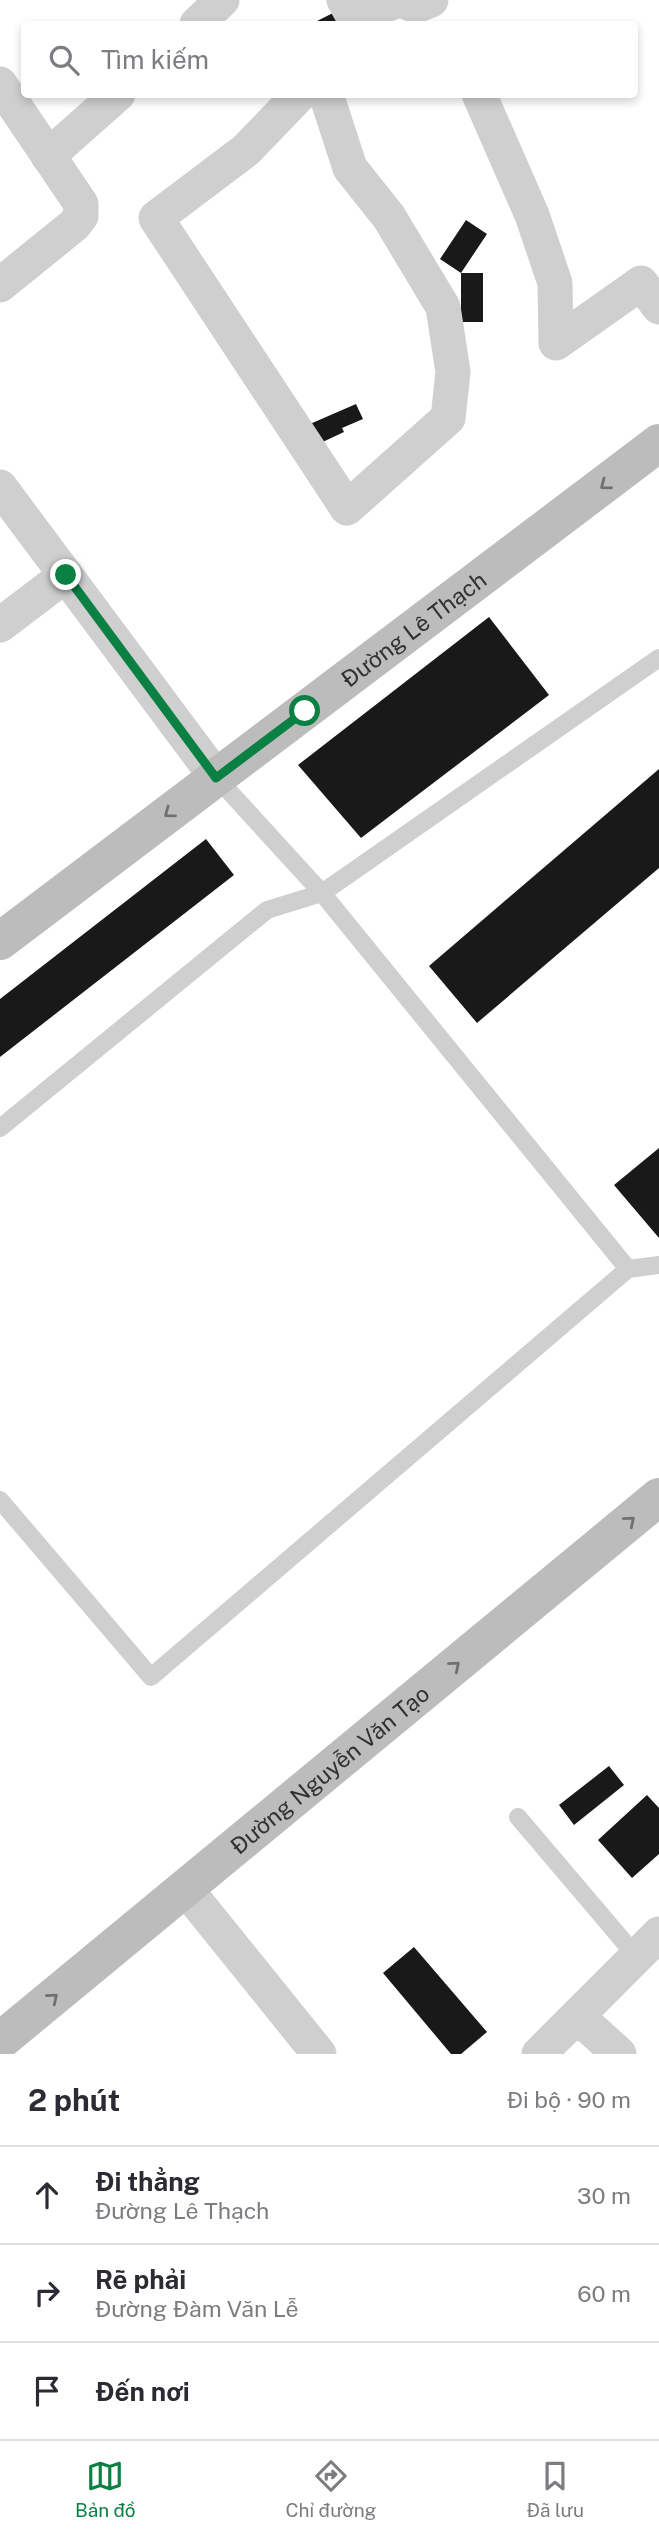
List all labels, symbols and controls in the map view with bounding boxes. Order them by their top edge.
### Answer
search box [21,21,638,98]
icon: search [45,41,83,79]
text: Tìm kiếm [101,44,209,75]
one-way arrow [600,476,612,489]
route end [50,559,81,590]
street label: Đường Lê Thạch [336,565,491,692]
route start [289,695,320,726]
one-way arrow [164,805,176,818]
one-way arrow [622,1517,635,1529]
one-way arrow [446,1662,459,1674]
street label: Đường Nguyễn Văn Tạo [224,1679,434,1859]
one-way arrow [44,1994,57,2006]
text: 2 phút [28,2082,120,2118]
text: Đi bộ · 90 m [507,2086,631,2113]
text: Đi thẳng [95,2166,200,2197]
icon: ahead [28,2176,66,2214]
text: 30 m [577,2182,631,2209]
text: Đường Lê Thạch [95,2197,269,2224]
text: Rẽ phải [95,2264,186,2295]
icon: right [28,2274,66,2312]
text: 60 m [577,2280,631,2307]
text: Đường Đàm Văn Lễ [95,2295,299,2322]
icon: arrive [28,2372,66,2410]
text: Đến nơi [95,2376,190,2407]
tab: Bản đồ [75,2457,135,2521]
tab: Chỉ đường [286,2457,376,2521]
tab: Đã lưu [527,2457,584,2521]

